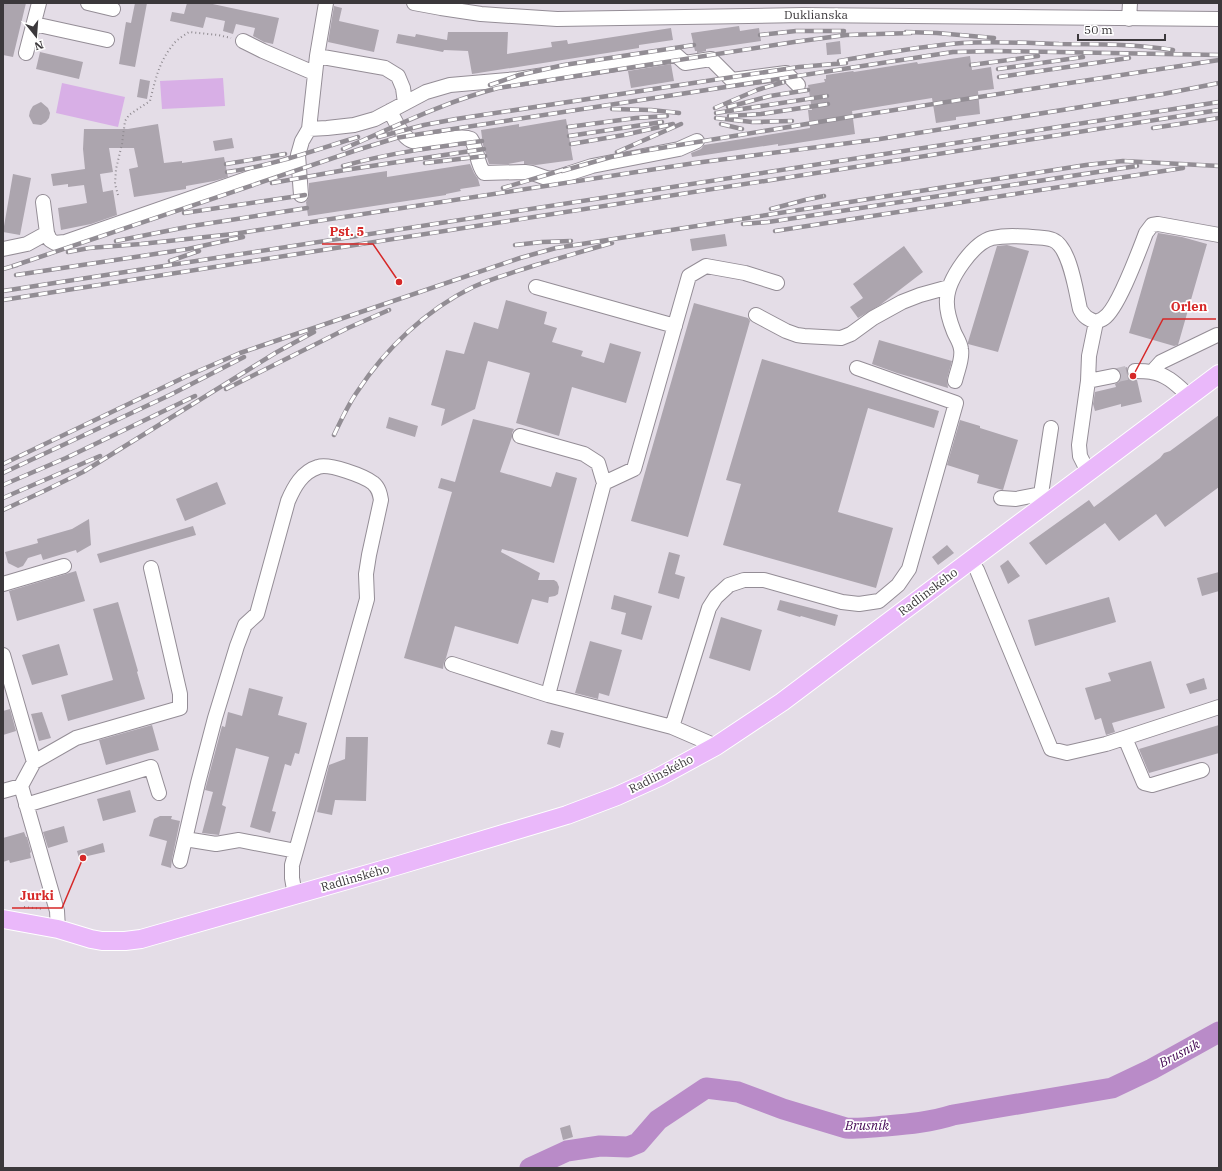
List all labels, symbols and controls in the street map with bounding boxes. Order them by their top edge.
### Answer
street label: Duklianska [784,7,848,22]
north arrow [16,16,56,56]
scale bar [1078,16,1165,42]
text: 50 m [1084,22,1113,37]
text: N [32,38,45,54]
callout: Pst. 5 [322,219,373,244]
text: Pst. 5 [330,223,365,240]
callout: Orlen [1163,294,1216,319]
text: Orlen [1171,298,1208,315]
street label: Radlinského [895,564,960,619]
street label: Radlinského [626,751,696,796]
street label: Radlinského [319,861,391,894]
callout: Jurki [12,883,62,908]
text: Jurki [20,887,55,904]
water label: Brusník [1155,1036,1203,1072]
water label: Brusník [844,1117,889,1134]

